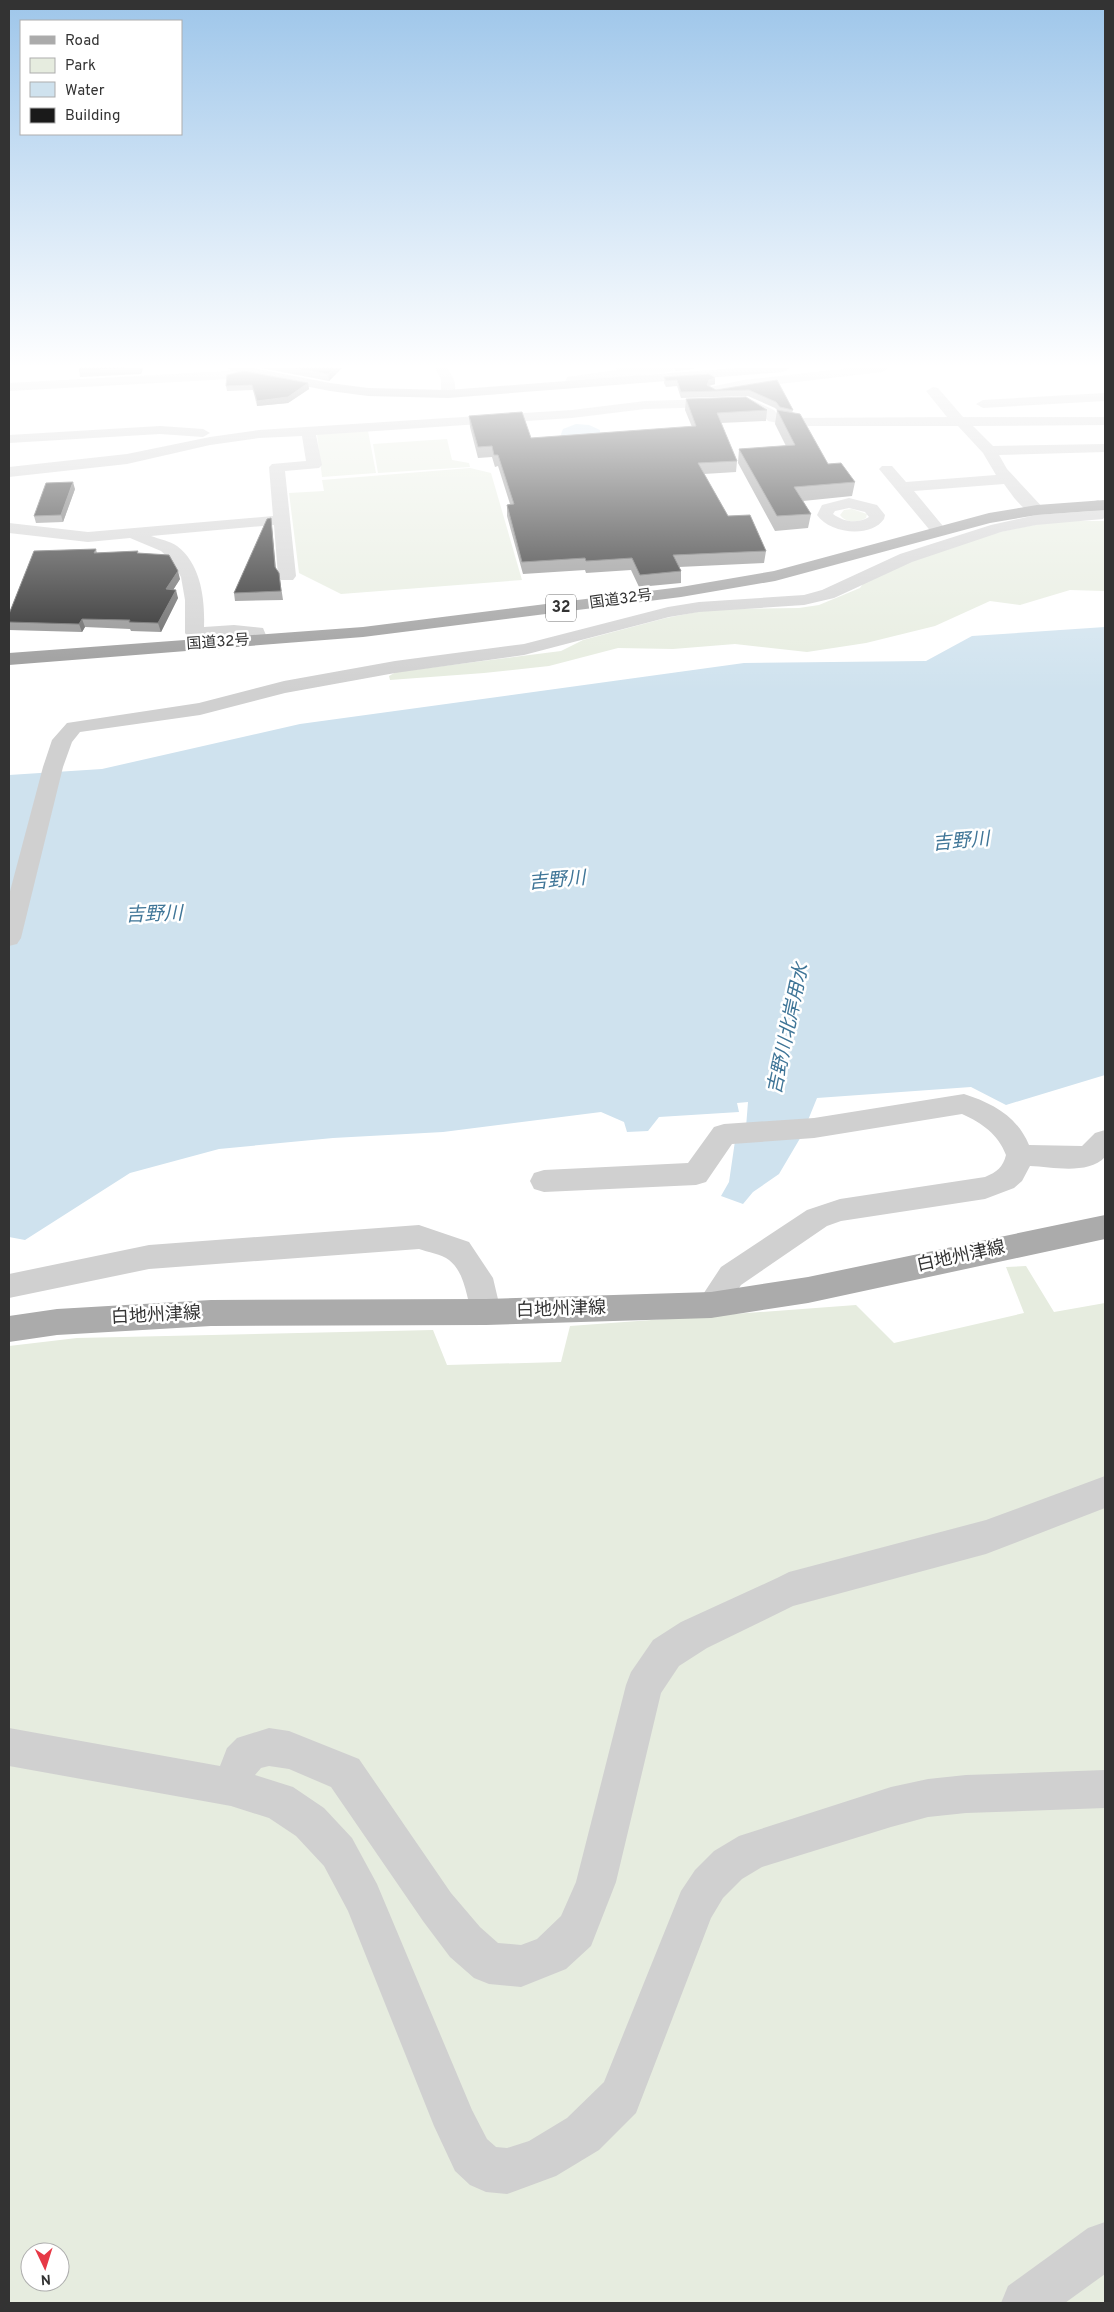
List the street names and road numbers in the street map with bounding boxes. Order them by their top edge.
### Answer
street label: 国道32号 [589,586,653,614]
road number: 32 [546,594,576,622]
street label: 国道32号 [186,631,250,655]
street label: 白地州津線 [915,1236,1007,1278]
street label: 白地州津線 [516,1297,606,1323]
street label: 白地州津線 [110,1302,202,1330]

